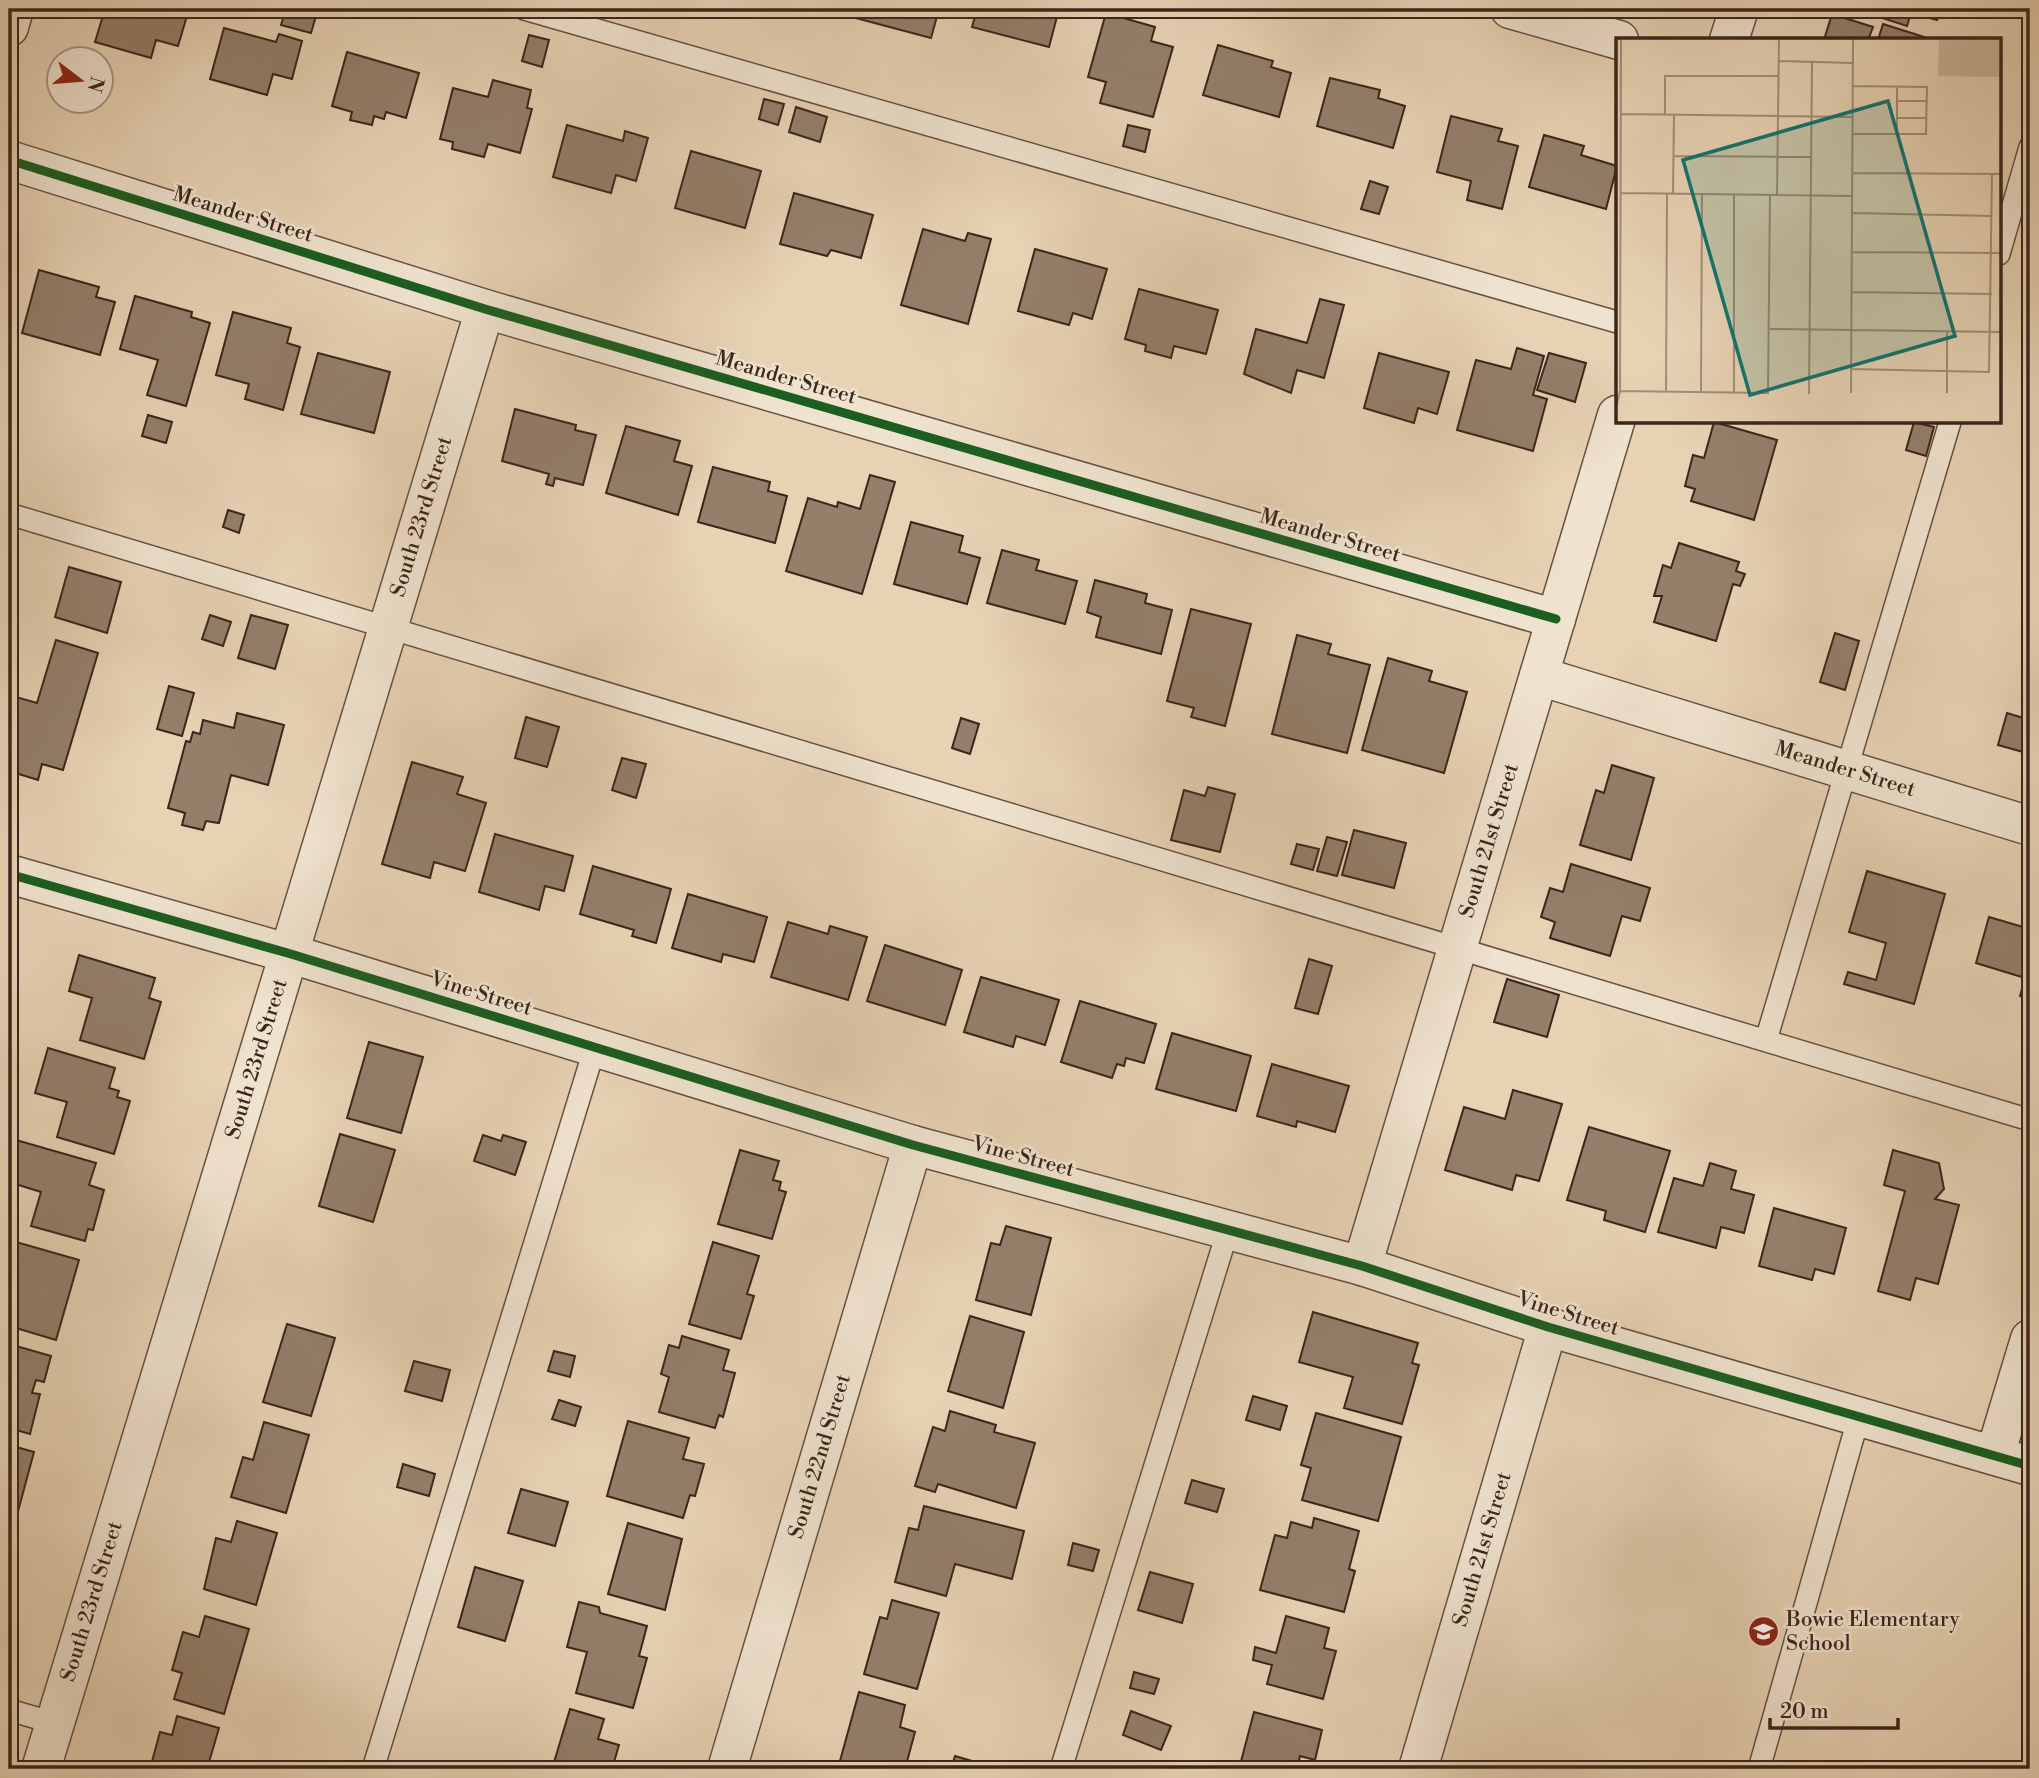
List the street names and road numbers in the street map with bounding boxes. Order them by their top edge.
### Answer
street label: Meander Street [170,181,317,249]
street label: Meander Street [713,345,860,411]
street label: South 23rd Street [385,433,459,600]
street label: Meander Street [1257,503,1404,569]
street label: Meander Street [1772,736,1919,803]
street label: South 21st Street [1454,760,1525,921]
street label: Vine Street [426,966,536,1022]
street label: South 23rd Street [220,975,294,1142]
street label: Vine Street [968,1131,1078,1183]
street label: Vine Street [1513,1286,1623,1342]
street label: South 22nd Street [783,1371,857,1542]
street label: South 21st Street [1448,1468,1518,1630]
street label: South 23rd Street [55,1518,129,1685]

